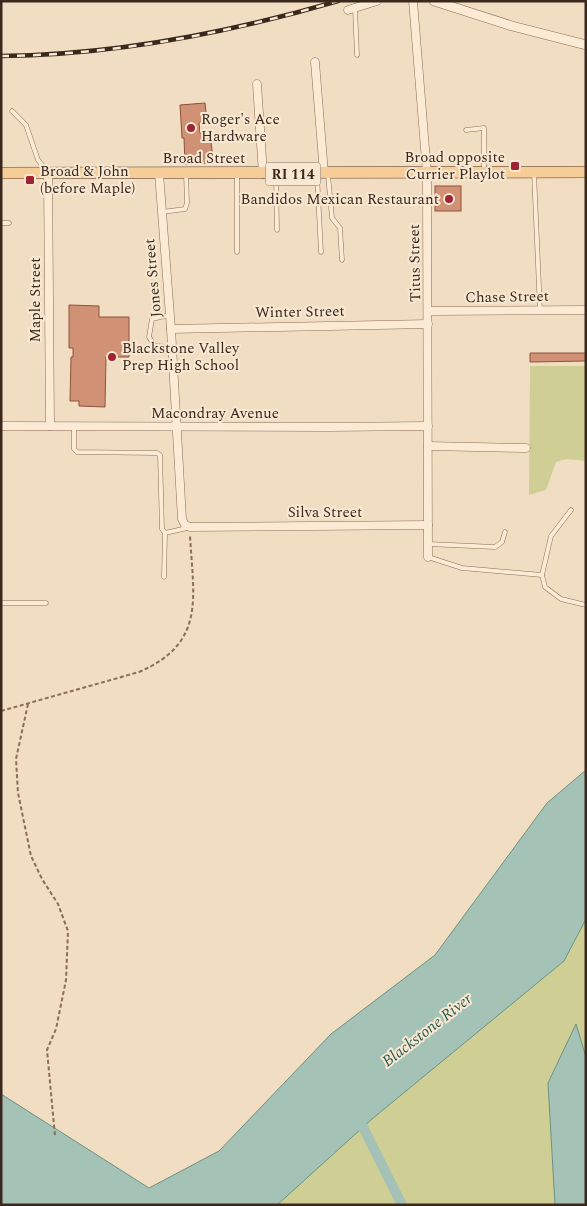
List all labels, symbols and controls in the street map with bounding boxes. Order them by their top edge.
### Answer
place label: Roger's Ace Hardware [201,108,280,148]
marker: Roger's Ace Hardware [185,122,197,134]
place label: Broad opposite Currier Playlot [404,146,505,186]
street label: Broad Street [163,147,245,170]
place label: Broad & John (before Maple) [40,160,135,200]
marker: Broad opposite Currier Playlot [509,160,521,172]
road number: RI 114 [266,162,320,185]
marker: Broad & John (before Maple) [24,174,36,186]
place label: Bandidos Mexican Restaurant [241,188,439,211]
marker: Bandidos Mexican Restaurant [443,193,455,205]
street label: Titus Street [403,224,427,302]
street label: Jones Street [138,238,168,318]
street label: Maple Street [24,257,47,343]
street label: Chase Street [465,285,549,309]
street label: Winter Street [255,300,345,324]
place label: Blackstone Valley Prep High School [122,337,240,377]
marker: Blackstone Valley Prep High School [106,351,118,363]
street label: Macondray Avenue [151,402,279,425]
street label: Silva Street [288,501,362,524]
water label: Blackstone River [377,987,478,1073]

